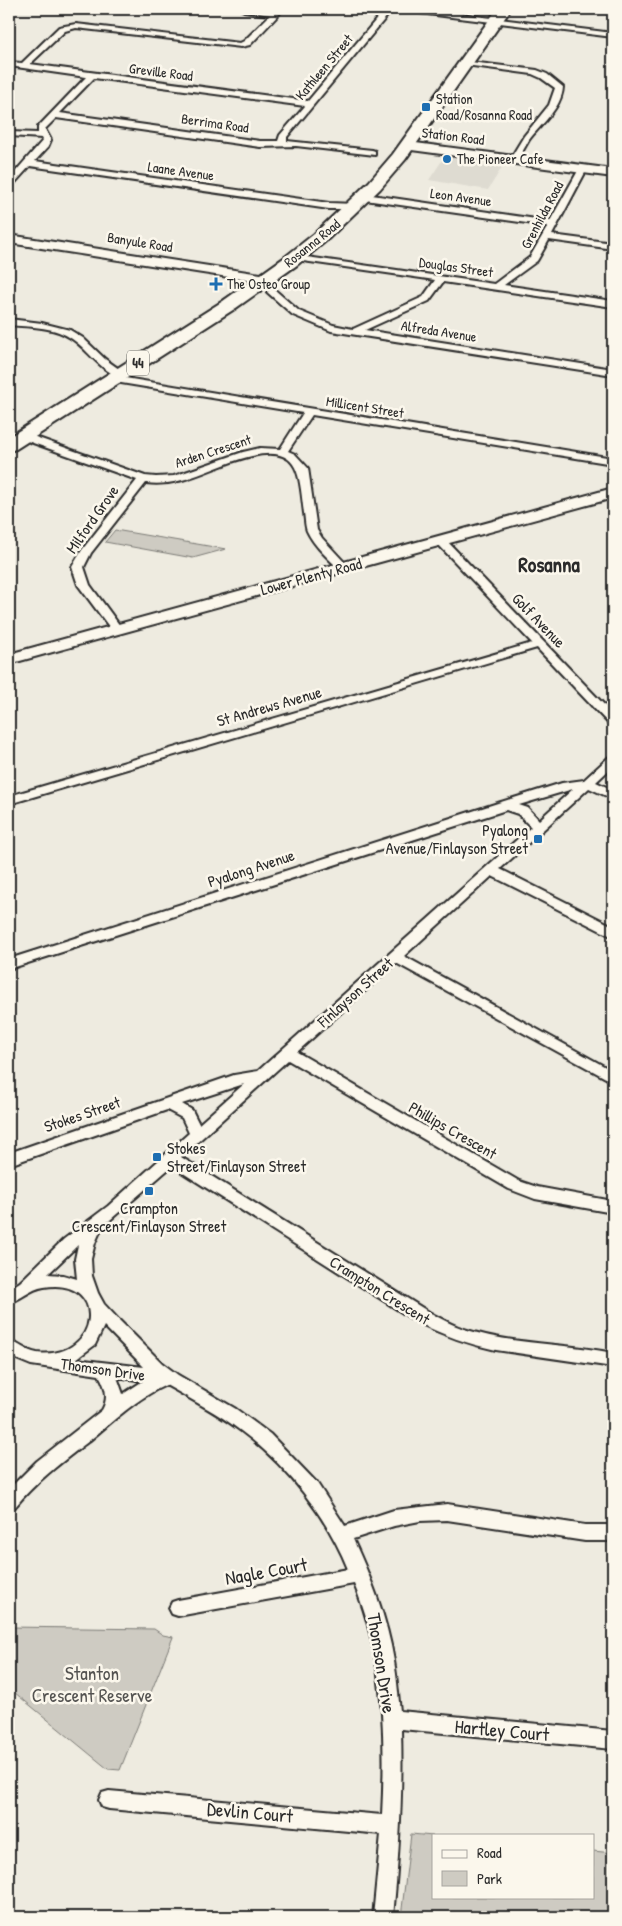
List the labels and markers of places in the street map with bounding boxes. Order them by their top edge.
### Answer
place label: Station Road/Rosanna Road [436,89,533,124]
marker: Station Road/Rosanna Road [420,101,432,113]
place label: The Pioneer Cafe [457,149,544,168]
marker: The Pioneer Cafe [441,153,453,165]
place label: The Osteo Group [227,274,310,294]
marker: The Osteo Group [209,277,223,291]
place label: Pyalong Avenue/Finlayson Street [386,819,528,859]
marker: Pyalong Avenue/Finlayson Street [532,833,544,845]
place label: Stokes Street/Finlayson Street [167,1137,306,1177]
marker: Stokes Street/Finlayson Street [151,1151,163,1163]
marker: Crampton Crescent/Finlayson Street [143,1185,155,1197]
place label: Crampton Crescent/Finlayson Street [72,1197,227,1237]

